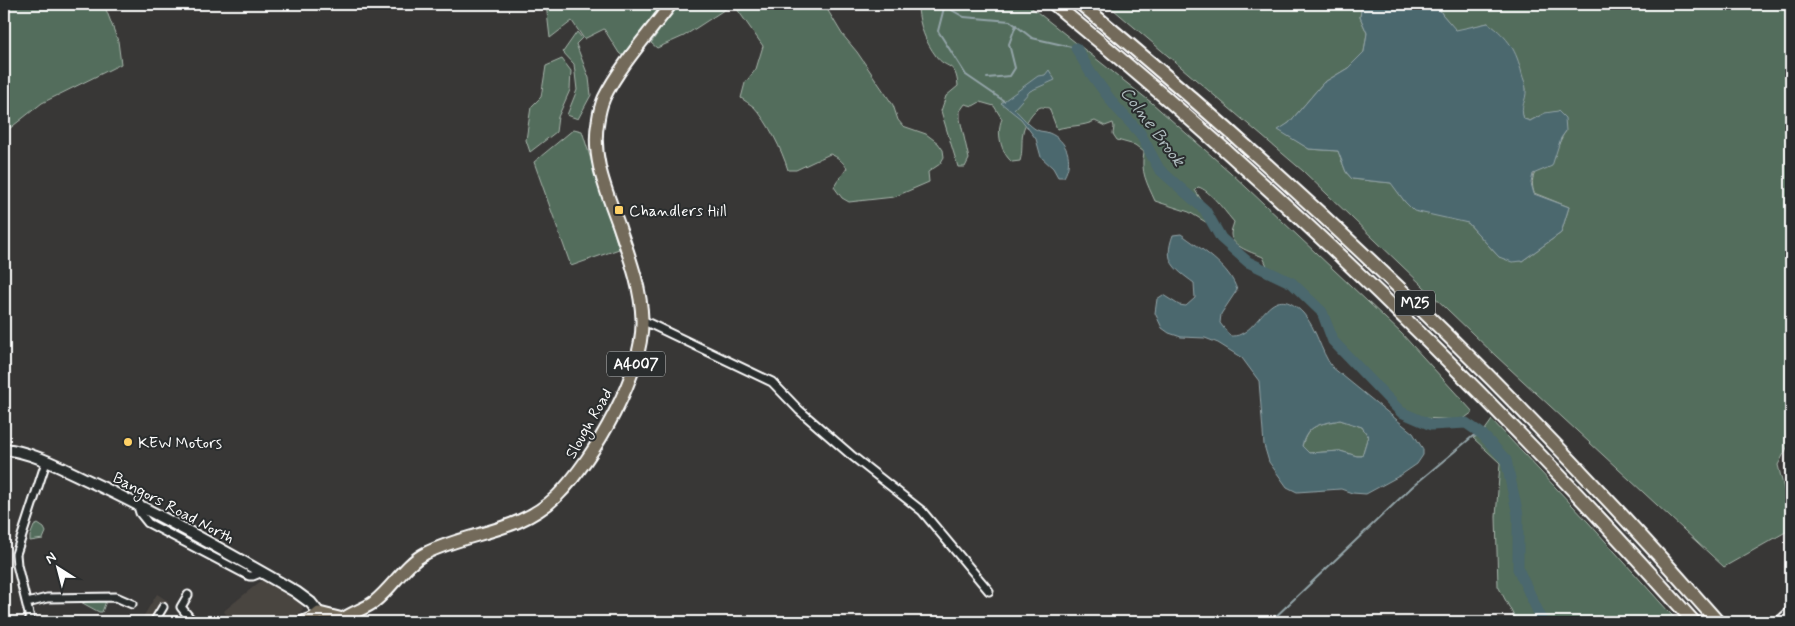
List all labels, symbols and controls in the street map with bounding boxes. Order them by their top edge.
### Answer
water label: Colne Brook [1114,82,1191,172]
place label: Chandlers Hill [629,201,727,222]
marker: Chandlers Hill [613,204,625,216]
road number: M25 [1395,290,1435,316]
road number: A4007 [607,352,665,376]
street label: Slough Road [561,385,619,463]
place label: KEW Motors [138,433,222,454]
marker: KEW Motors [122,436,134,448]
street label: Bangors Road North [108,467,238,550]
north arrow [32,544,82,594]
text: N [42,548,60,568]

